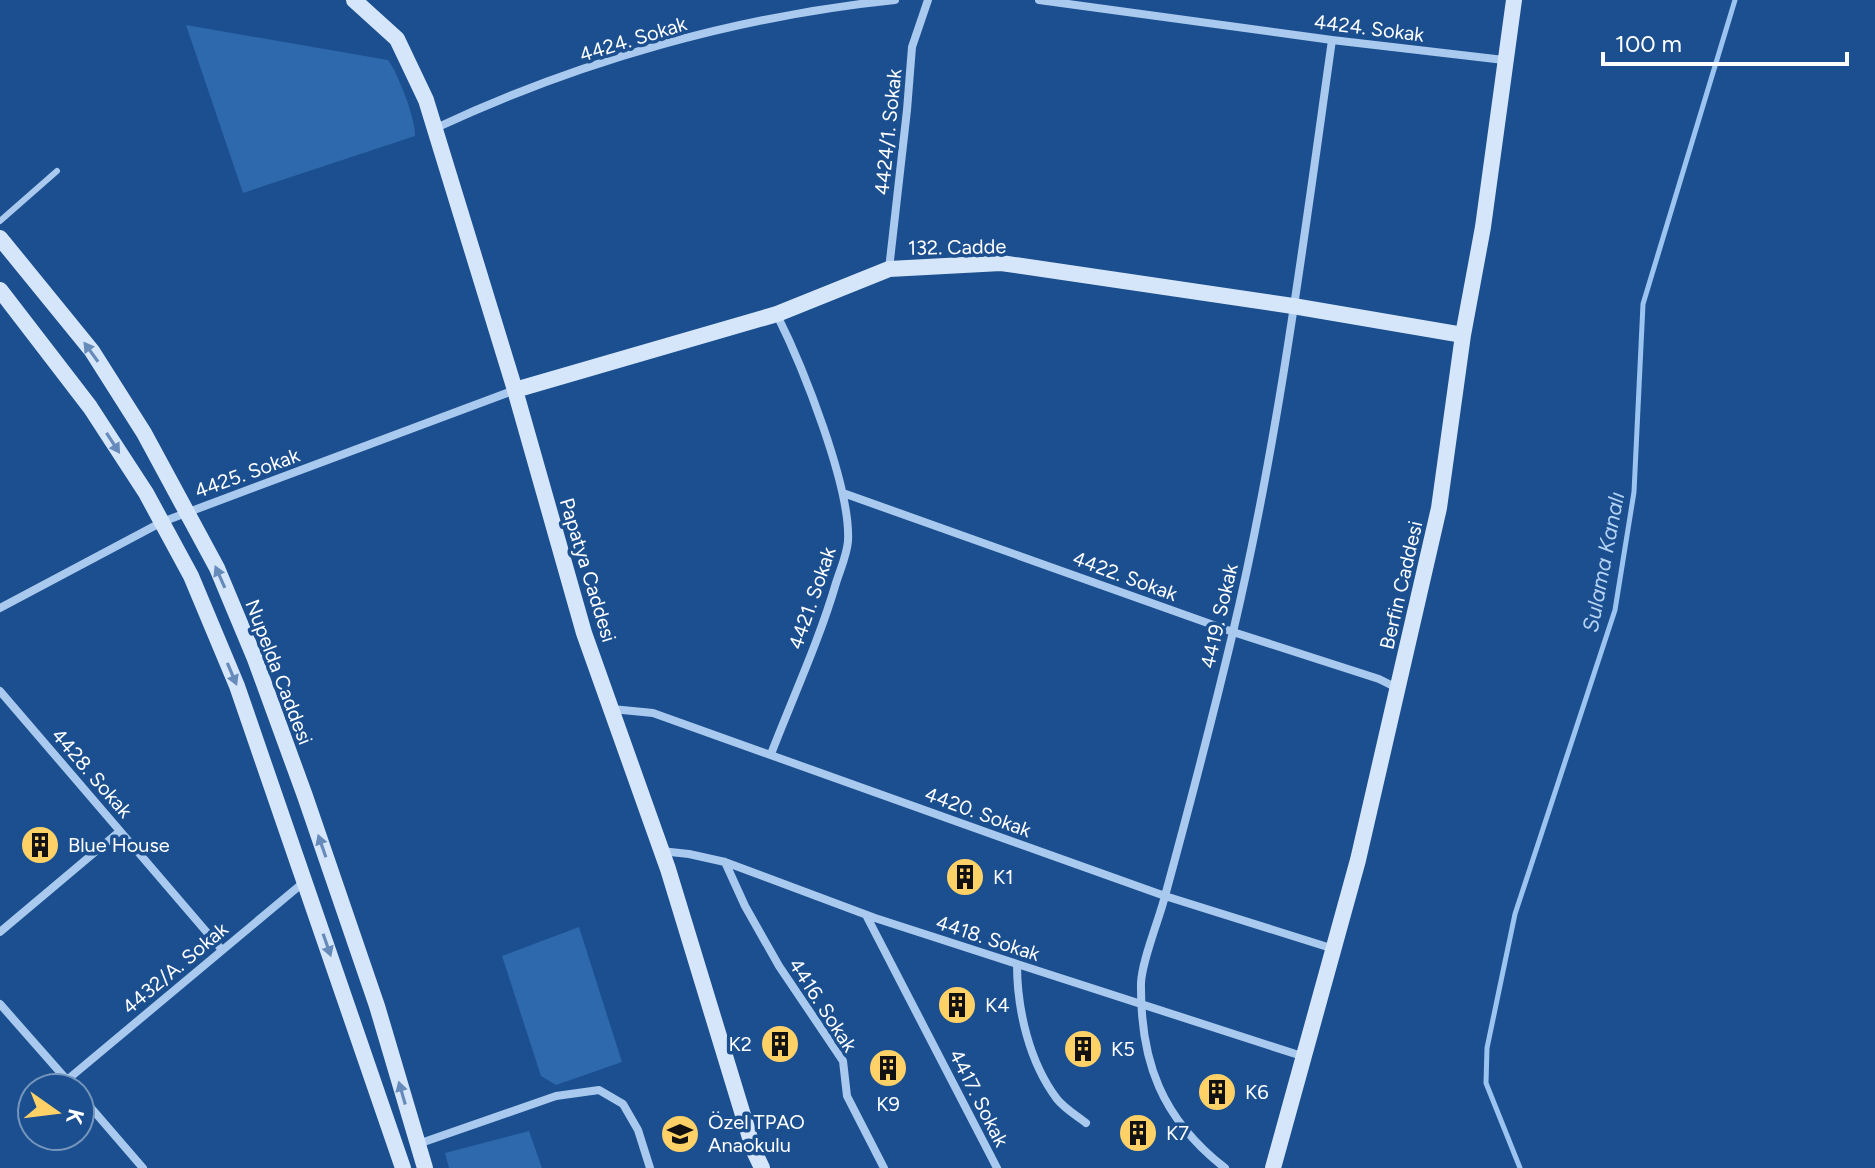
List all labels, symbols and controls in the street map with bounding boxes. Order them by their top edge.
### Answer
street label: 4424. Sokak [1313,9,1426,47]
street label: 4424. Sokak [577,11,690,67]
scale bar [1603,16,1847,66]
text: 100 m [1615,29,1682,58]
street label: 4424/1. Sokak [869,67,907,196]
street label: 132. Cadde [908,234,1006,260]
one-way arrow [84,341,99,362]
one-way arrow [106,432,120,454]
street label: 4425. Sokak [191,443,303,503]
water label: Sulama Kanalı [1577,490,1630,634]
street label: Papatya Caddesi [555,495,621,645]
street label: Berfin Caddesi [1375,518,1427,652]
street label: 4421. Sokak [783,543,841,652]
street label: 4422. Sokak [1069,546,1181,606]
street label: 4419. Sokak [1195,561,1243,671]
one-way arrow [214,565,227,589]
street label: Nupelda Caddesi [240,596,318,748]
one-way arrow [225,662,238,685]
street label: 4428. Sokak [47,723,138,823]
street label: 4420. Sokak [922,782,1035,842]
building icon: Blue House [19,824,61,866]
place label: Blue House [68,833,170,857]
one-way arrow [315,834,328,858]
building icon: K1 [944,856,986,898]
place label: K1 [993,865,1013,889]
street label: 4418. Sokak [933,910,1043,966]
street label: 4432/A. Sokak [117,917,233,1019]
one-way arrow [321,934,333,958]
street label: 4416. Sokak [784,954,862,1057]
building icon: K4 [936,984,978,1026]
place label: K4 [985,993,1010,1017]
building icon: K2 [759,1023,801,1065]
building icon: K5 [1062,1028,1104,1070]
place label: K2 [729,1032,752,1056]
place label: K5 [1111,1037,1135,1061]
street label: 4417. Sokak [944,1045,1014,1151]
building icon: K9 [867,1047,909,1089]
building icon: K6 [1196,1071,1238,1113]
north arrow [16,1072,96,1152]
place label: K6 [1245,1080,1269,1104]
one-way arrow [395,1081,408,1105]
place label: K9 [876,1092,900,1116]
text: K [60,1106,90,1127]
place label: Özel TPAO Anaokulu [708,1110,805,1157]
building icon: K7 [1117,1112,1159,1154]
school or university icon: Özel TPAO Anaokulu [659,1113,701,1155]
place label: K7 [1166,1121,1189,1145]

